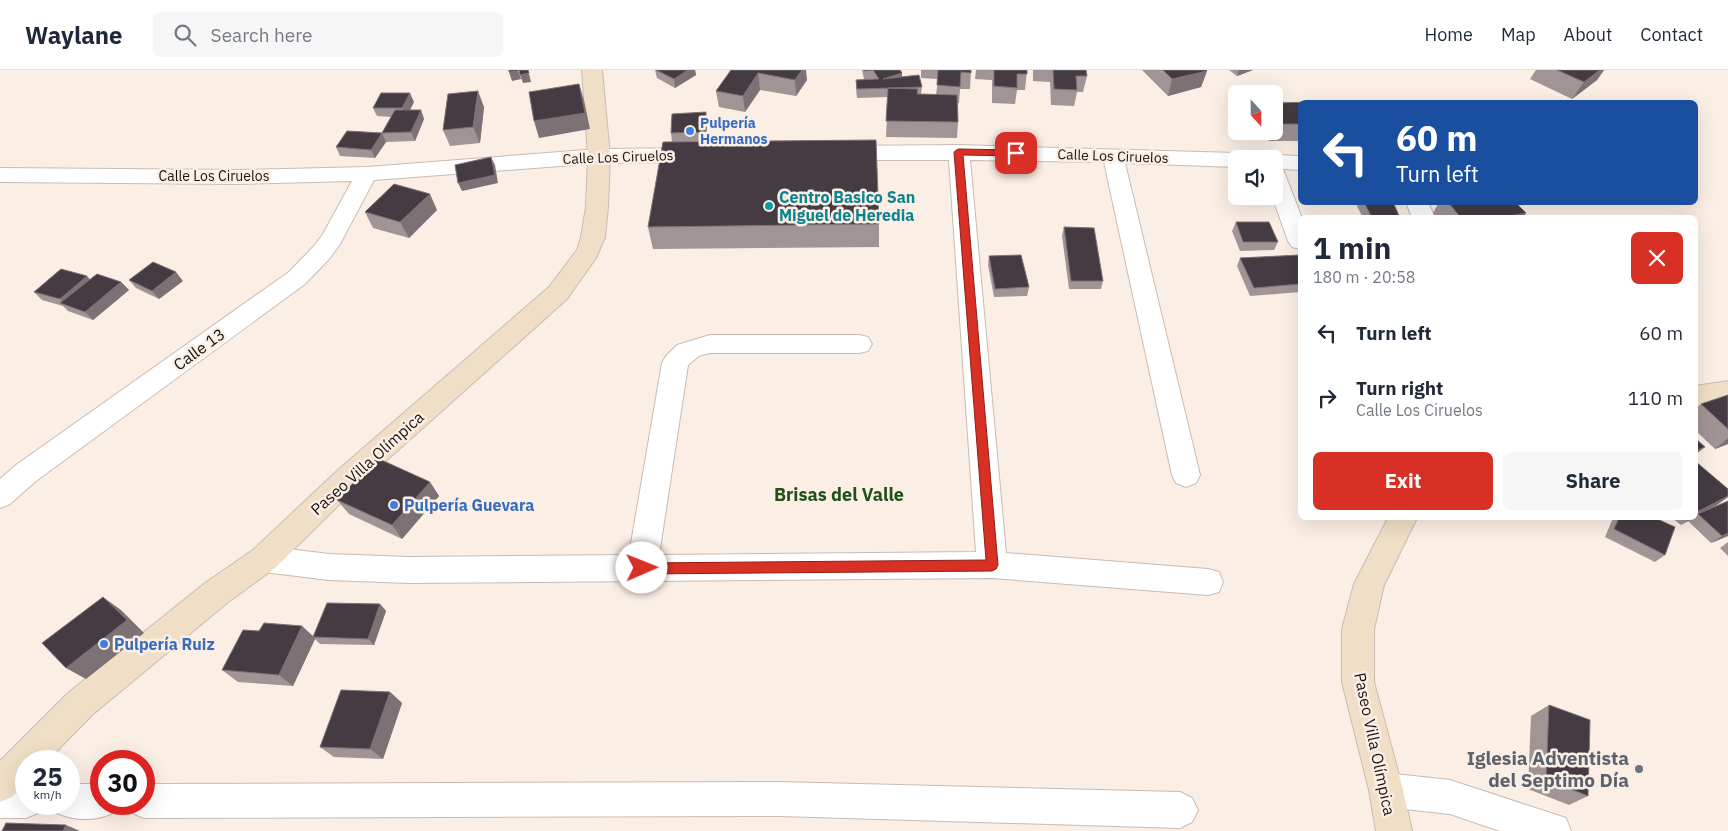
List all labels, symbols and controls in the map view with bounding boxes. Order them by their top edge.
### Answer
search box [153,12,503,57]
text: Waylane [25,19,123,51]
icon: search [171,21,199,49]
text: Search here [211,23,312,47]
text: Home [1425,23,1473,46]
text: Map [1501,23,1536,46]
text: About [1564,23,1612,46]
text: Contact [1640,23,1703,46]
north arrow [1228,85,1282,140]
map controls [1228,85,1283,205]
place label: Pulpería Hermanos [700,114,767,148]
text: 60 m [1396,115,1478,161]
icon: left [1313,120,1378,185]
marker: Pulpería Hermanos [684,125,696,137]
pin [995,132,1037,174]
icon: arrive [1002,139,1030,167]
street label: Calle Los Ciruelos [1057,145,1169,167]
street label: Calle Los Ciruelos [562,146,674,168]
button: sound [1228,150,1283,205]
text: Turn left [1396,159,1479,188]
street label: Calle Los Ciruelos [159,167,270,185]
place label: Centro Basico San Miguel de Heredia [779,187,915,225]
marker: Centro Basico San Miguel de Heredia [763,200,775,212]
text: 1 min [1313,228,1391,267]
button: close [1631,232,1683,284]
text: 180 m · 20:58 [1313,267,1415,287]
icon: left [1313,319,1341,347]
text: Turn left [1356,321,1432,345]
text: 60 m [1639,321,1683,345]
street label: Calle 13 [169,324,229,374]
text: Turn right [1356,376,1443,400]
icon: right [1313,384,1341,412]
text: 110 m [1628,386,1683,410]
text: Calle Los Ciruelos [1356,400,1483,420]
street label: Paseo Villa Olímpica [306,407,428,519]
button: Exit [1313,452,1493,510]
button: Share [1503,452,1683,510]
district label: Brisas del Valle [774,483,904,506]
place label: Pulpería Guevara [404,495,534,515]
marker: Pulpería Guevara [388,499,400,511]
position arrow [615,541,667,593]
place label: Pulpería Ruiz [114,634,215,654]
marker: Pulpería Ruiz [98,638,110,650]
street label: Paseo Villa Olímpica [1350,671,1400,818]
place label: Iglesia Adventista del Septimo Día [1467,746,1629,792]
speed limit sign: 30 [90,750,155,815]
text: 25 [32,760,63,793]
marker: Iglesia Adventista del Septimo Día [1633,763,1645,775]
text: km/h [33,787,62,802]

